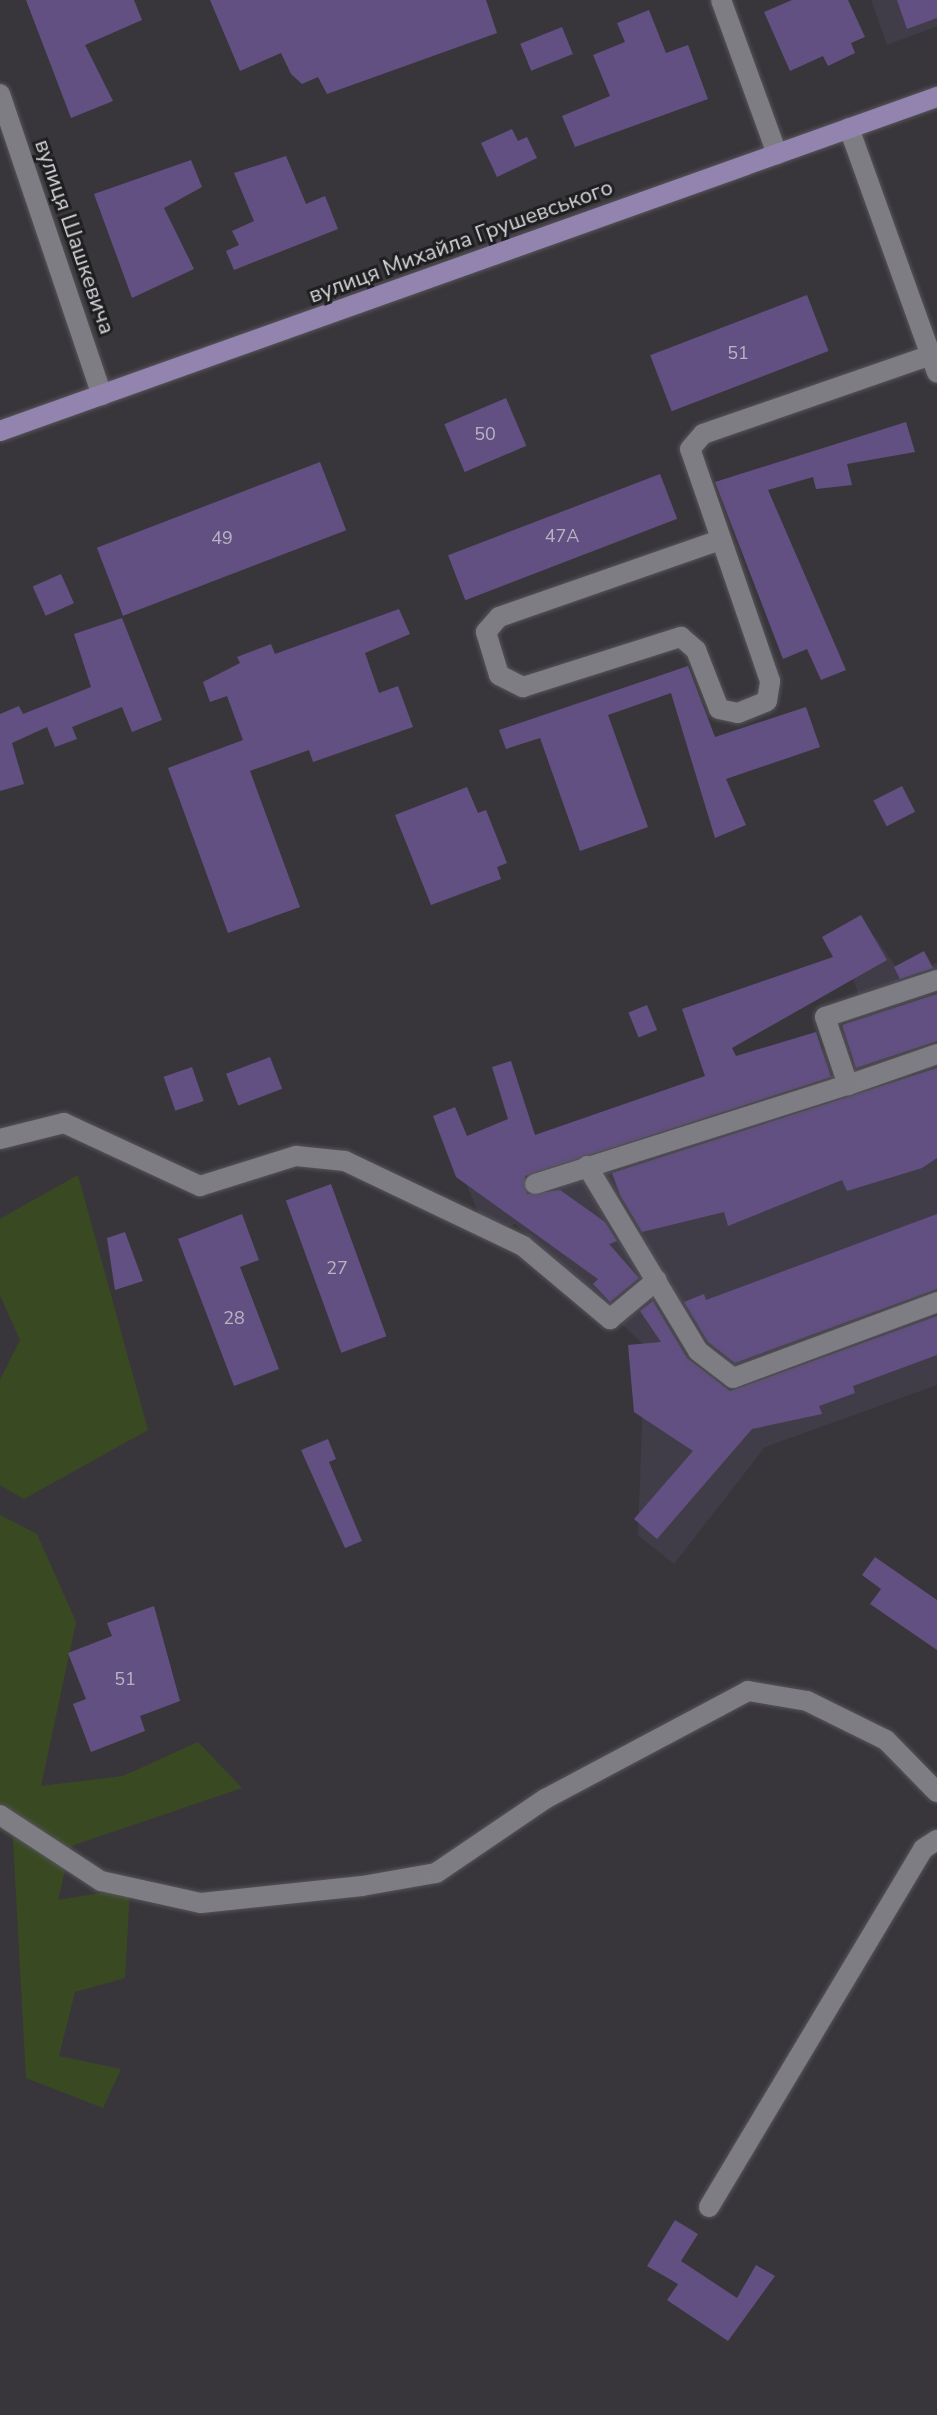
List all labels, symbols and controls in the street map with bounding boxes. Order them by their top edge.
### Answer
street label: вулиця Шашкевича [28,136,120,338]
street label: вулиця Михайла Грушевського [305,175,617,309]
house number: 51 [727,342,749,364]
house number: 50 [474,423,496,445]
house number: 47А [545,525,579,547]
house number: 49 [211,527,233,549]
house number: 27 [326,1257,348,1279]
house number: 28 [223,1307,245,1329]
house number: 51 [114,1668,136,1690]

